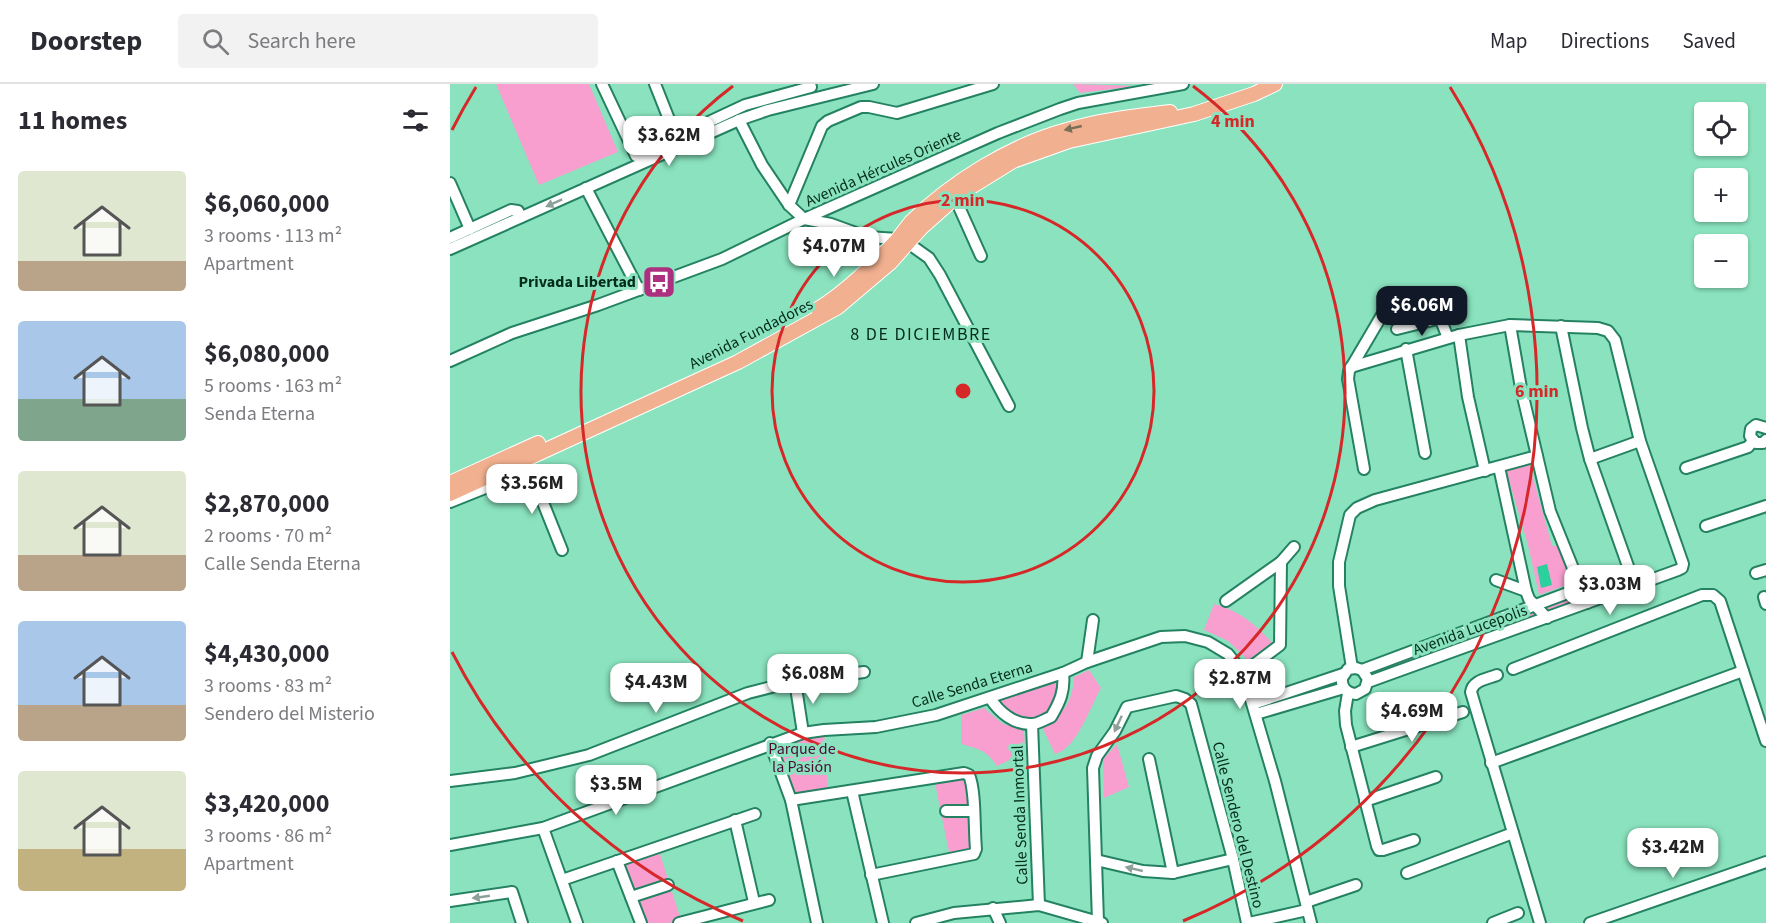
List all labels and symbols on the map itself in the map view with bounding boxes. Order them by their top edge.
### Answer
text: 4 min [1211,109,1255,134]
pin: $3.62M [620,116,718,167]
street label: Avenida Hércules Oriente [802,124,964,212]
one-way arrow [1064,124,1083,134]
text: 2 min [941,188,985,213]
one-way arrow [545,198,562,207]
pin: $4.07M [785,227,883,278]
bus stop icon: Privada Libertad [641,264,677,300]
place label: Privada Libertad [518,271,636,293]
pin: $6.06M [1373,286,1471,337]
street label: Avenida Fundadores [685,293,817,375]
district label: 8 DE DICIEMBRE [850,322,992,347]
text: 6 min [1515,379,1559,404]
centre of rings [953,381,973,401]
pin: $3.56M [483,464,581,515]
pin: $3.03M [1561,565,1659,616]
street label: Avenida Lucepolis [1410,599,1531,661]
pin: $6.08M [764,654,862,705]
street label: Calle Senda Eterna [909,656,1035,714]
pin: $2.87M [1191,659,1289,710]
pin: $4.43M [607,663,705,714]
pin: $4.69M [1363,692,1461,743]
one-way arrow [1113,716,1122,733]
park label: Parque de la Pasión [768,738,836,778]
street label: Calle Sendero del Destino [1207,739,1269,911]
street label: Calle Senda Inmortal [1007,745,1033,885]
pin: $3.5M [574,765,658,816]
pin: $3.42M [1624,828,1722,879]
one-way arrow [1125,863,1143,873]
one-way arrow [471,892,490,901]

